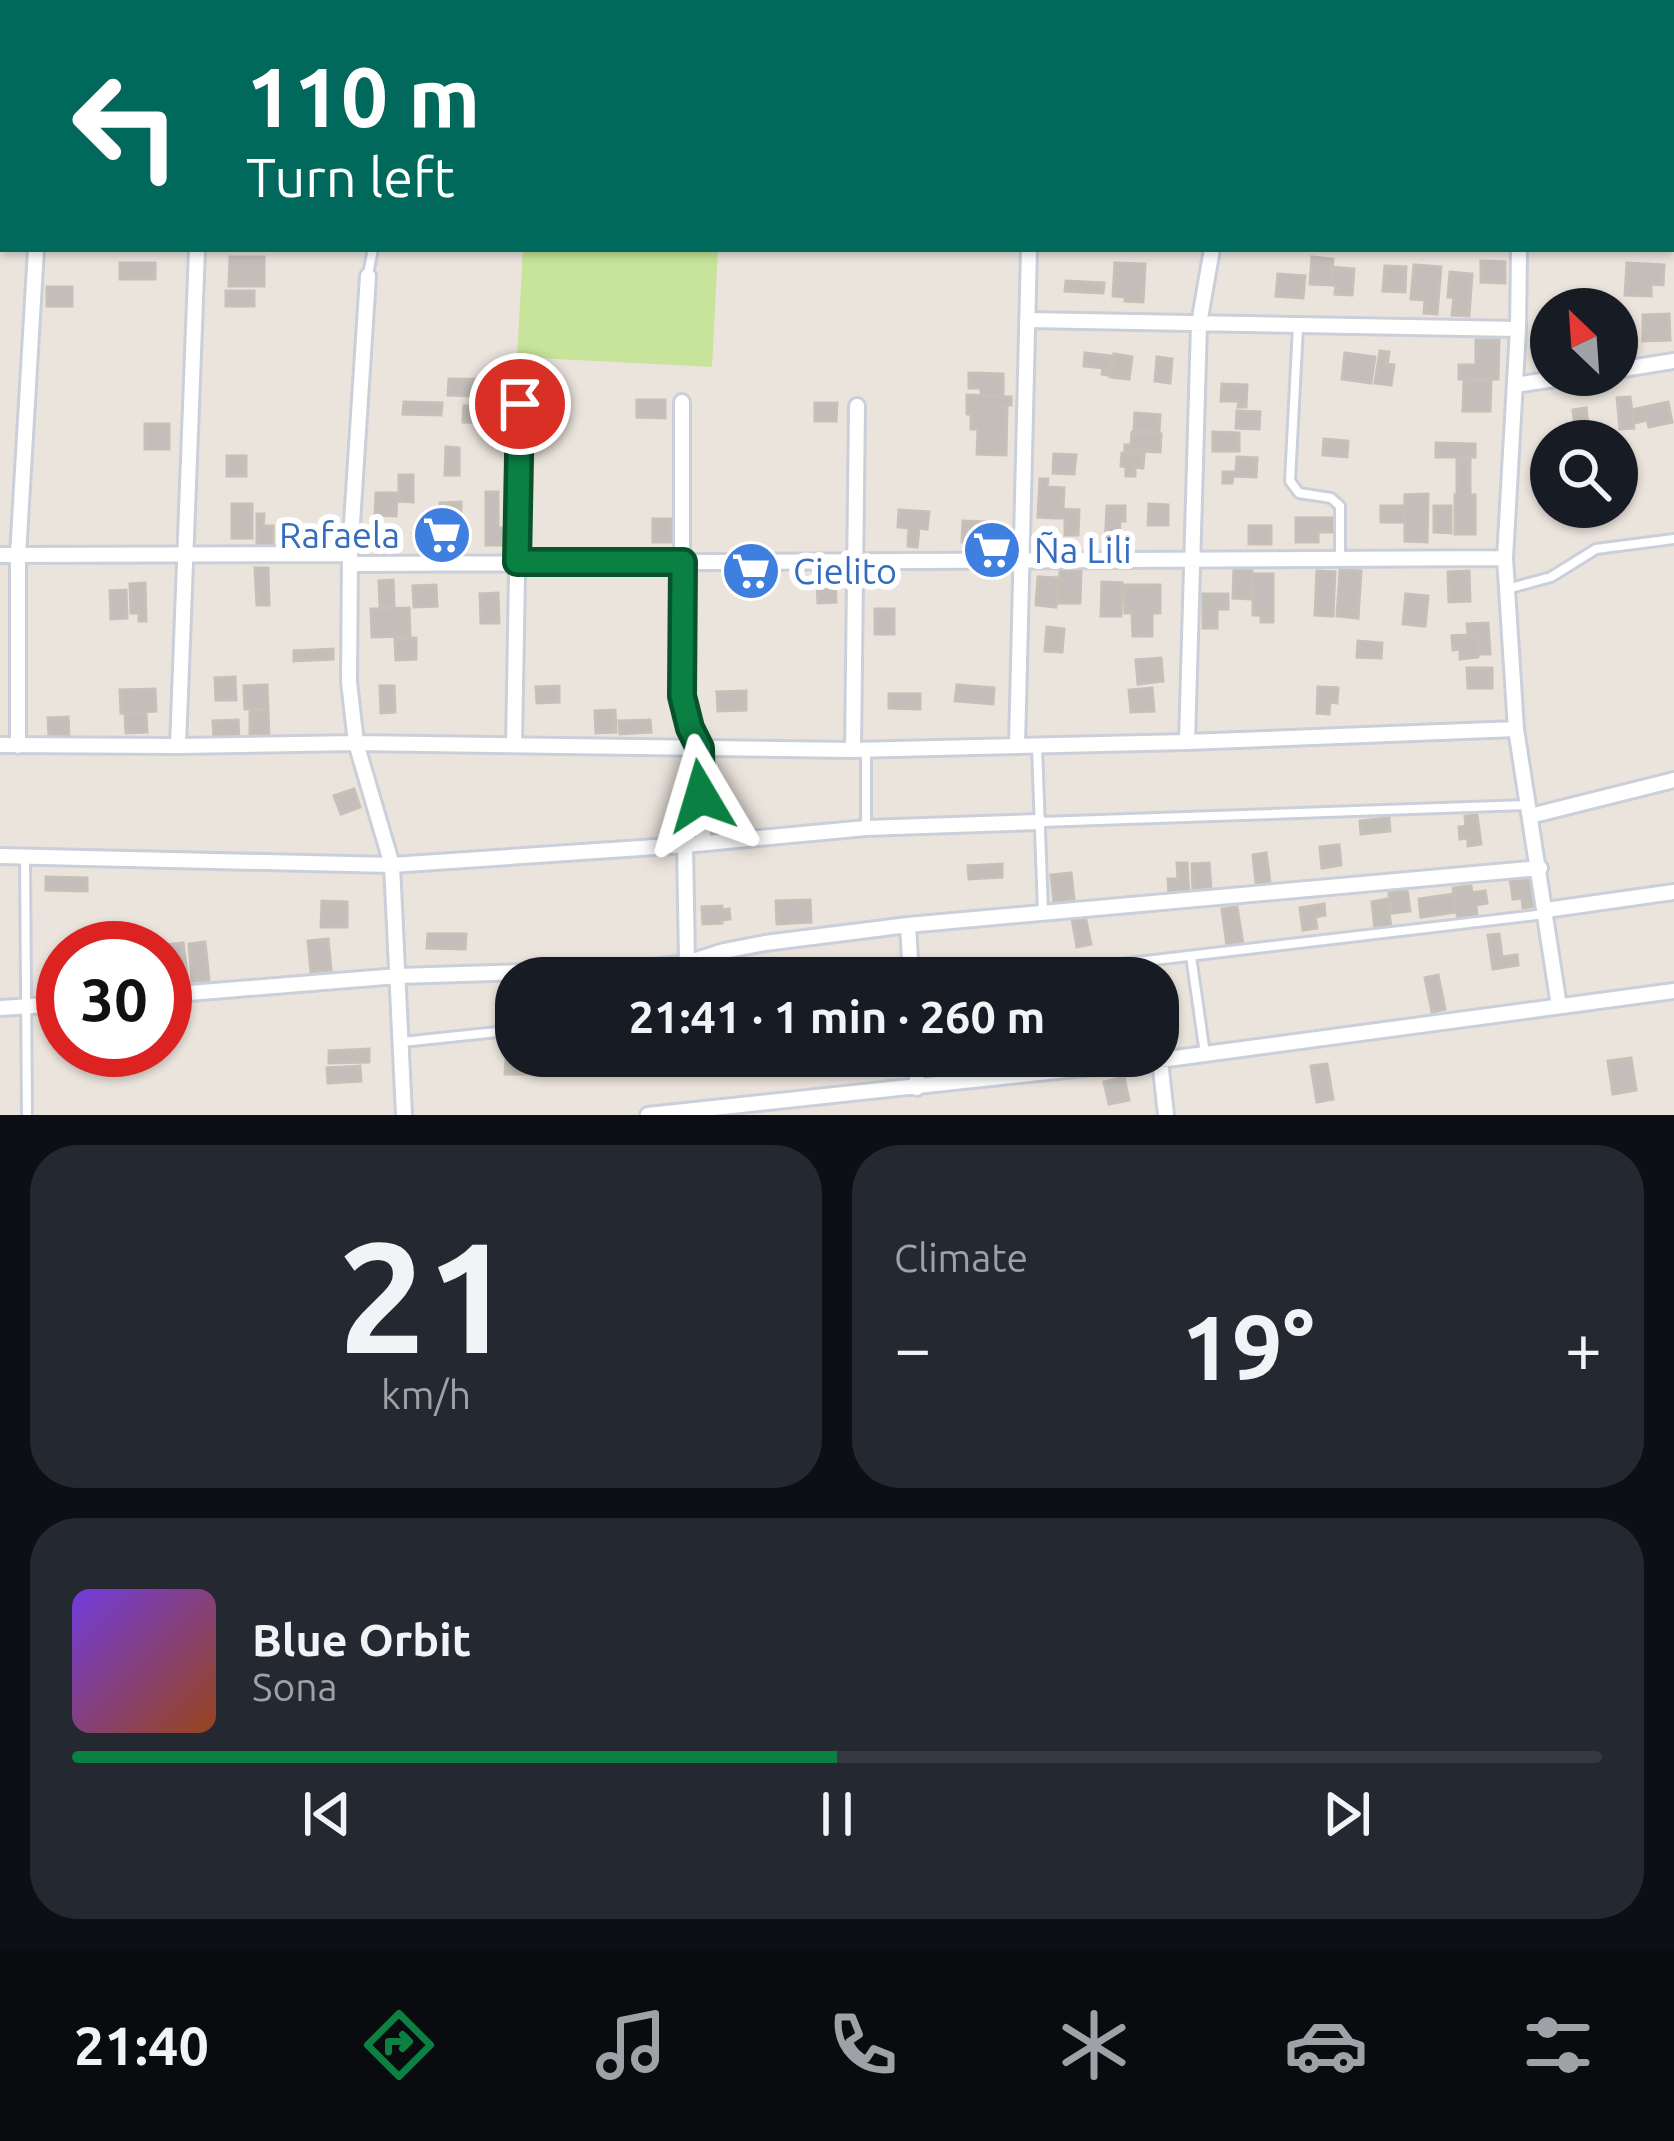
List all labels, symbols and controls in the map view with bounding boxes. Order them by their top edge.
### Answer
icon: left [48,48,204,204]
text: 110 m [246,49,480,143]
text: Turn left [246,147,455,207]
north arrow [1530,288,1638,396]
map controls [1530,288,1638,528]
pin [469,353,571,455]
icon: arrive [487,371,553,437]
button: search [1530,420,1638,528]
supermarket icon: Rafaela [411,504,473,566]
place label: Rafaela [279,514,400,555]
supermarket icon: Ña Lili [961,519,1023,581]
place label: Ña Lili [1034,529,1132,570]
supermarket icon: Cielito [720,540,782,602]
place label: Cielito [793,550,897,591]
position arrow [638,733,764,859]
speed limit sign: 30 [36,921,192,1077]
text: 21:41 · 1 min · 260 m [629,991,1045,1042]
text: 21 [338,1208,514,1382]
text: Climate [894,1236,1028,1279]
text: 19° [1181,1296,1315,1397]
text: − [894,1310,931,1384]
text: + [1565,1310,1602,1384]
text: km/h [381,1373,471,1416]
text: Blue Orbit [252,1614,471,1665]
text: Sona [252,1665,338,1708]
icon: previous [294,1781,360,1847]
icon: pause [804,1781,870,1847]
icon: next [1314,1781,1380,1847]
icon: directions [357,2003,441,2087]
icon: music [589,2003,673,2087]
icon: phone [821,2003,905,2087]
icon: climate [1052,2003,1136,2087]
icon: car [1284,2003,1368,2087]
icon: filters [1516,2003,1600,2087]
text: 21:40 [74,2015,209,2075]

